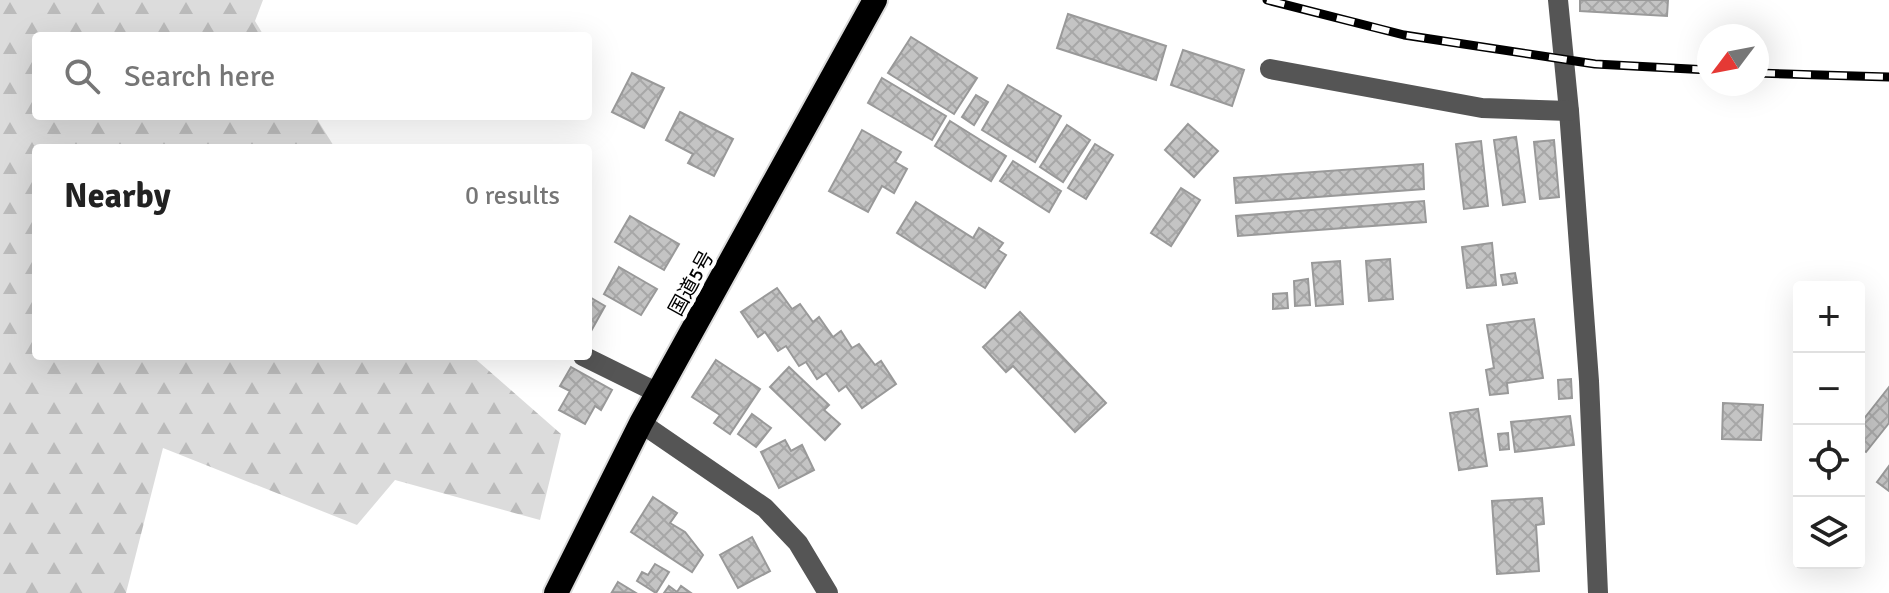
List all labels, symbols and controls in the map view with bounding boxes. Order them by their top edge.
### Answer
north arrow [1697,24,1769,96]
search box [32,32,592,120]
icon: search [60,54,104,98]
text: Search here [124,58,275,95]
text: Nearby [64,175,171,217]
text: 0 results [465,180,560,212]
street label: 国道5号 [663,246,720,320]
map controls [1793,281,1865,569]
button: + [1793,281,1865,353]
button: − [1793,353,1865,425]
button: locate [1793,425,1865,497]
button: layers [1793,497,1865,569]

